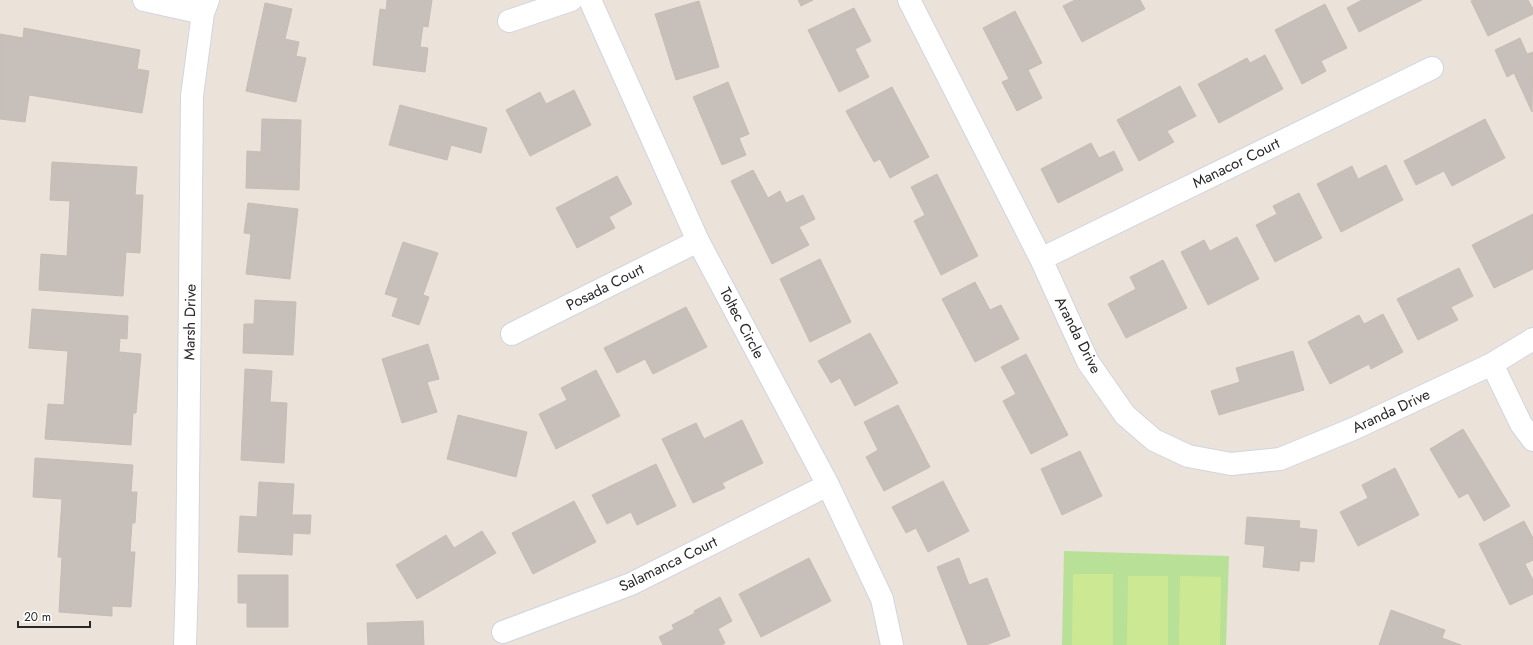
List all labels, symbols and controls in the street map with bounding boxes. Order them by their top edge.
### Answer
street label: Manacor Court [1189,132,1284,194]
street label: Posada Court [562,258,648,316]
street label: Marsh Drive [178,283,202,360]
street label: Toltec Circle [714,284,770,363]
street label: Aranda Drive [1049,293,1107,378]
street label: Aranda Drive [1348,383,1434,439]
street label: Salamanca Court [615,531,721,597]
scale bar [18,603,90,629]
text: 20 m [24,608,51,626]

